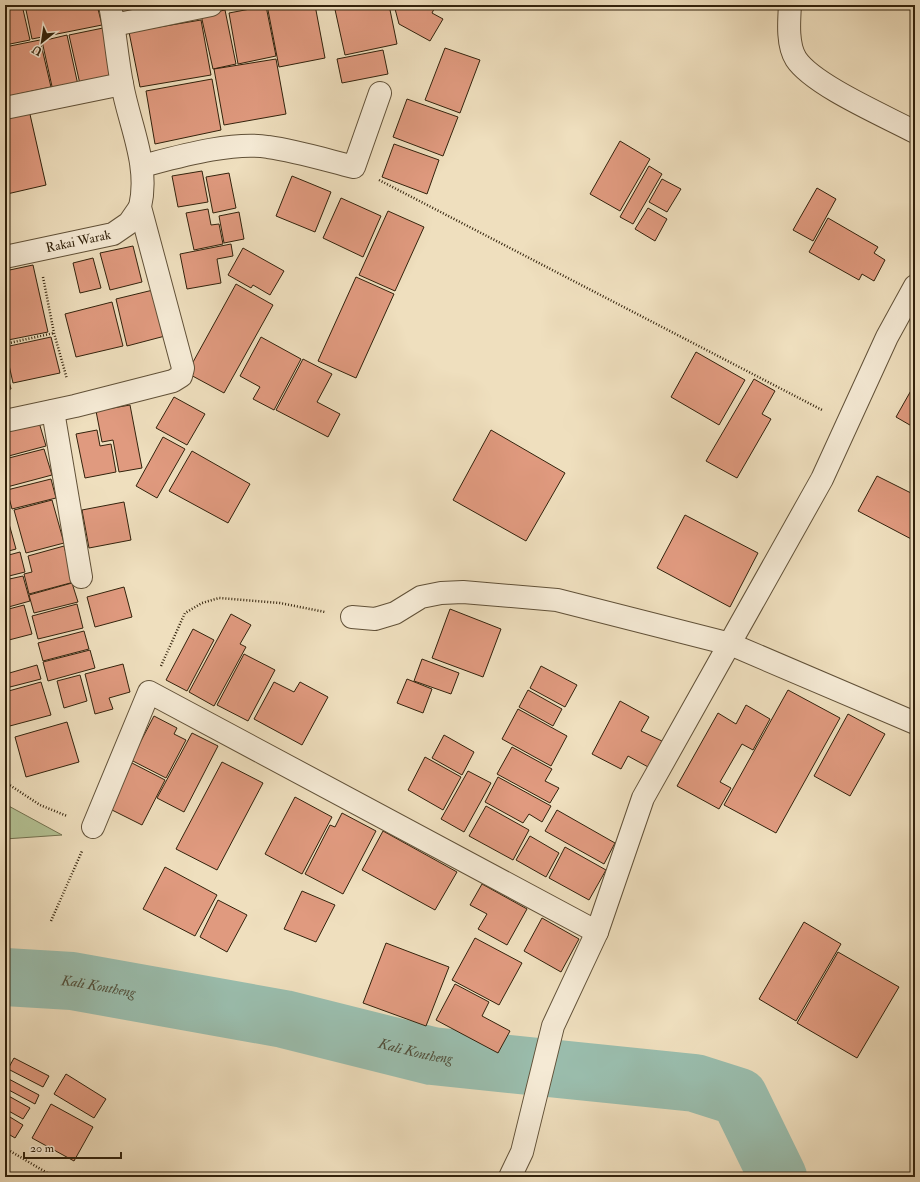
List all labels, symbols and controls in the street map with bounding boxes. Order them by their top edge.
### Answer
north arrow [22,22,62,62]
text: U [29,42,44,58]
street label: Rakai Warak [44,226,113,256]
water label: Kali Kontheng [60,972,138,1001]
water label: Kali Kontheng [376,1034,454,1067]
scale bar [24,1134,121,1160]
text: 20 m [30,1141,55,1156]

